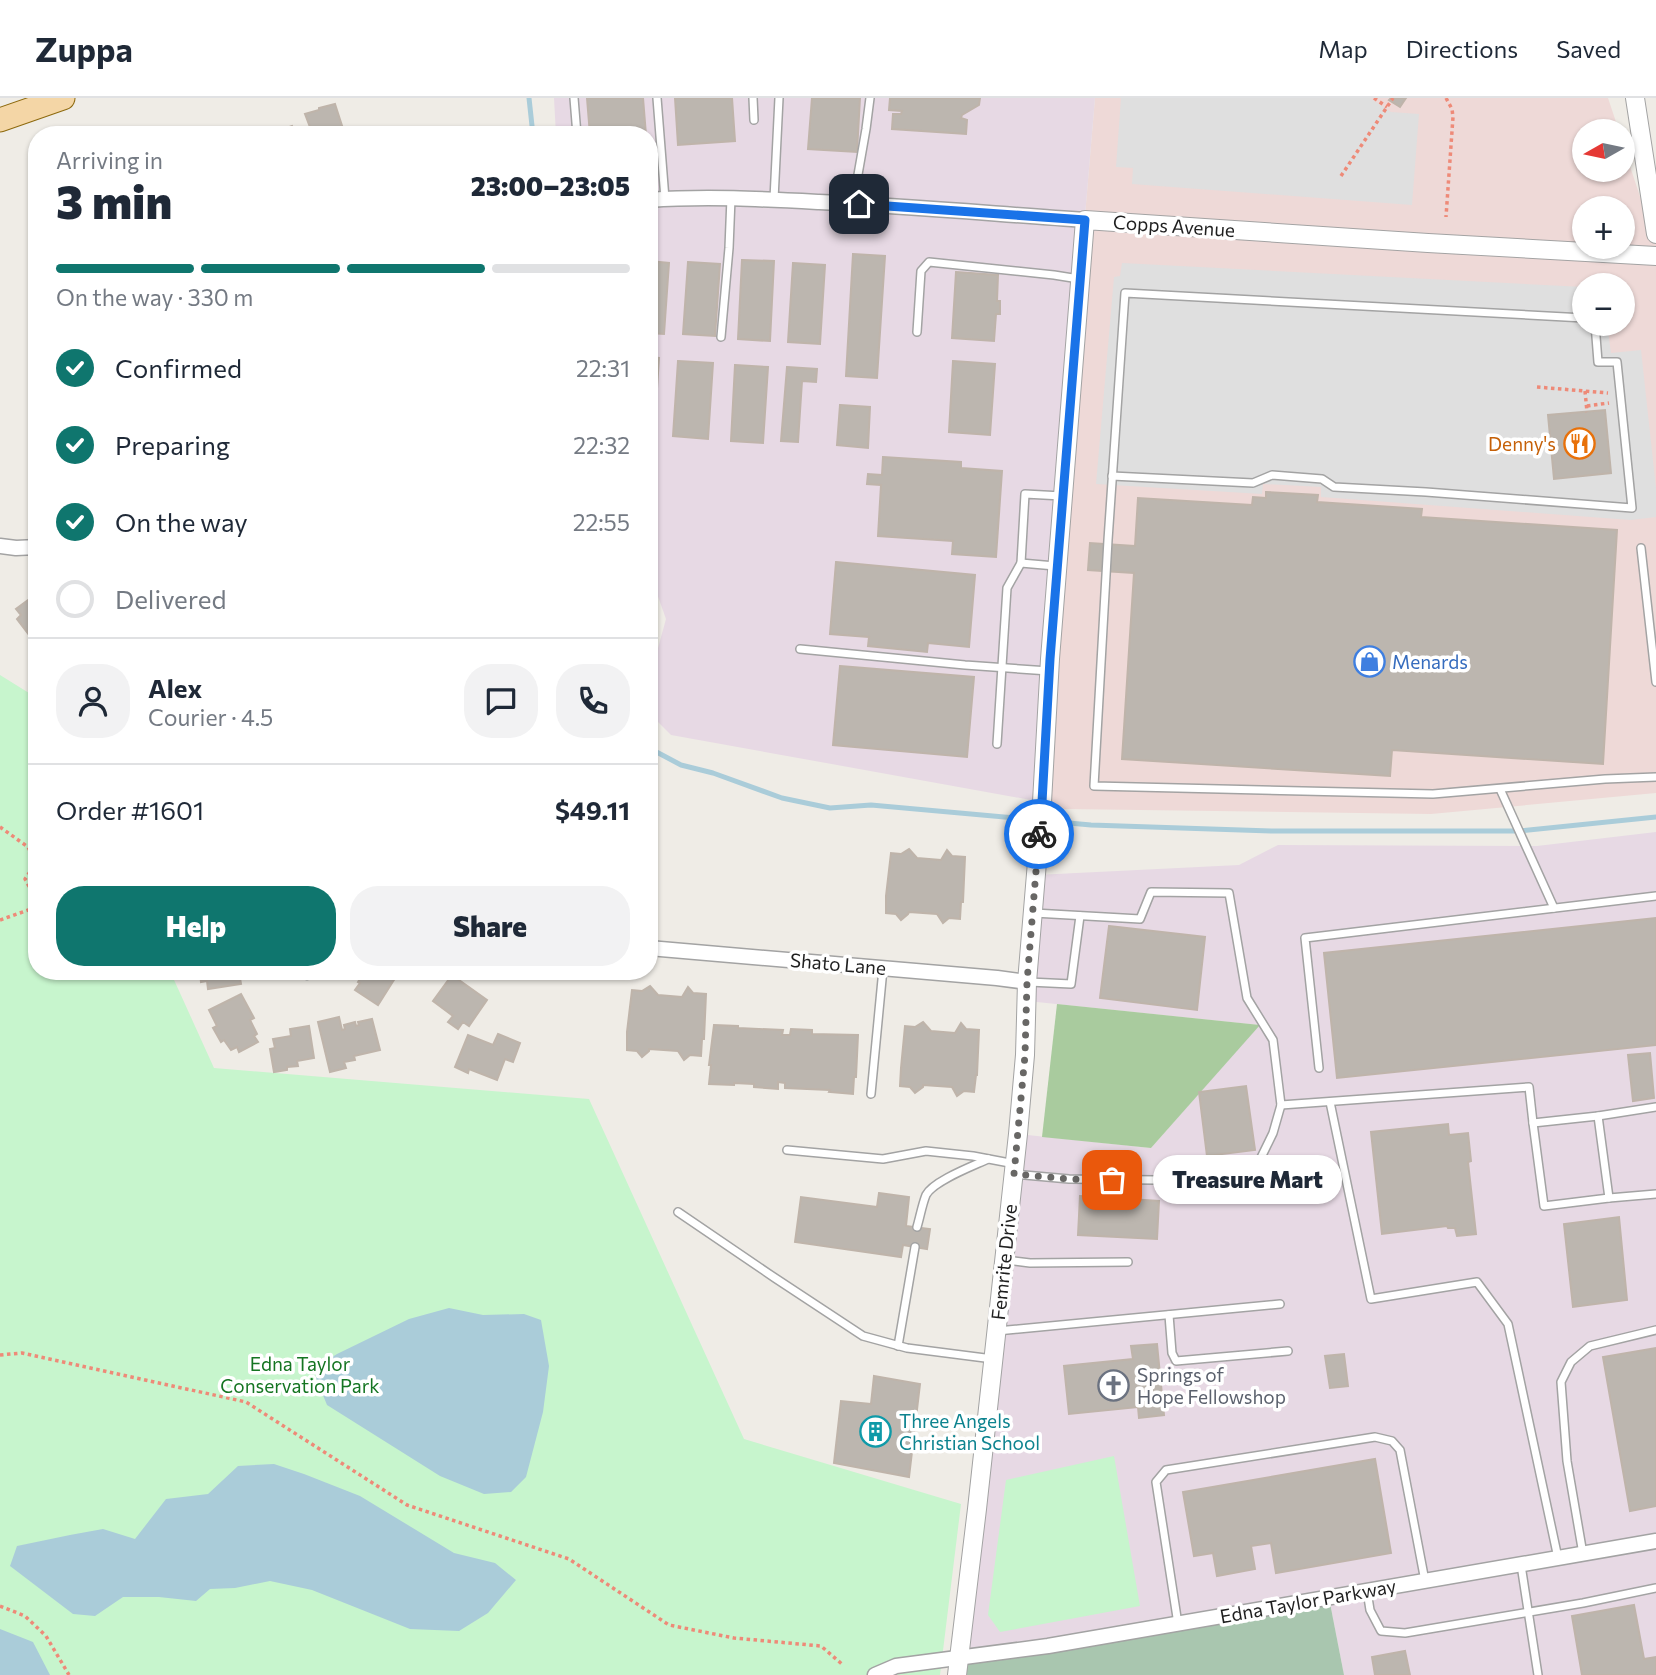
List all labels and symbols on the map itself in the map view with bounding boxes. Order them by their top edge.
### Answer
north arrow [1572,119,1634,182]
pin [829,174,889,234]
street label: Copps Avenue [1112,210,1236,241]
restaurant icon: Denny's [1562,427,1596,461]
place label: Denny's [1488,432,1556,455]
shop icon: Menards [1352,645,1386,679]
place label: Menards [1392,650,1468,673]
courier [1004,799,1074,869]
street label: Shato Lane [789,948,887,979]
pin [1082,1150,1142,1210]
callout: Treasure Mart [1154,1156,1343,1204]
street label: Femrite Drive [986,1203,1021,1321]
park label: Edna Taylor Conservation Park [220,1352,380,1397]
place label: Springs of Hope Fellowshop [1137,1363,1286,1408]
church icon: Springs of Hope Fellowshop [1097,1369,1131,1403]
place label: Three Angels Christian School [899,1409,1040,1454]
building icon: Three Angels Christian School [859,1415,893,1449]
street label: Edna Taylor Parkway [1218,1574,1398,1627]

